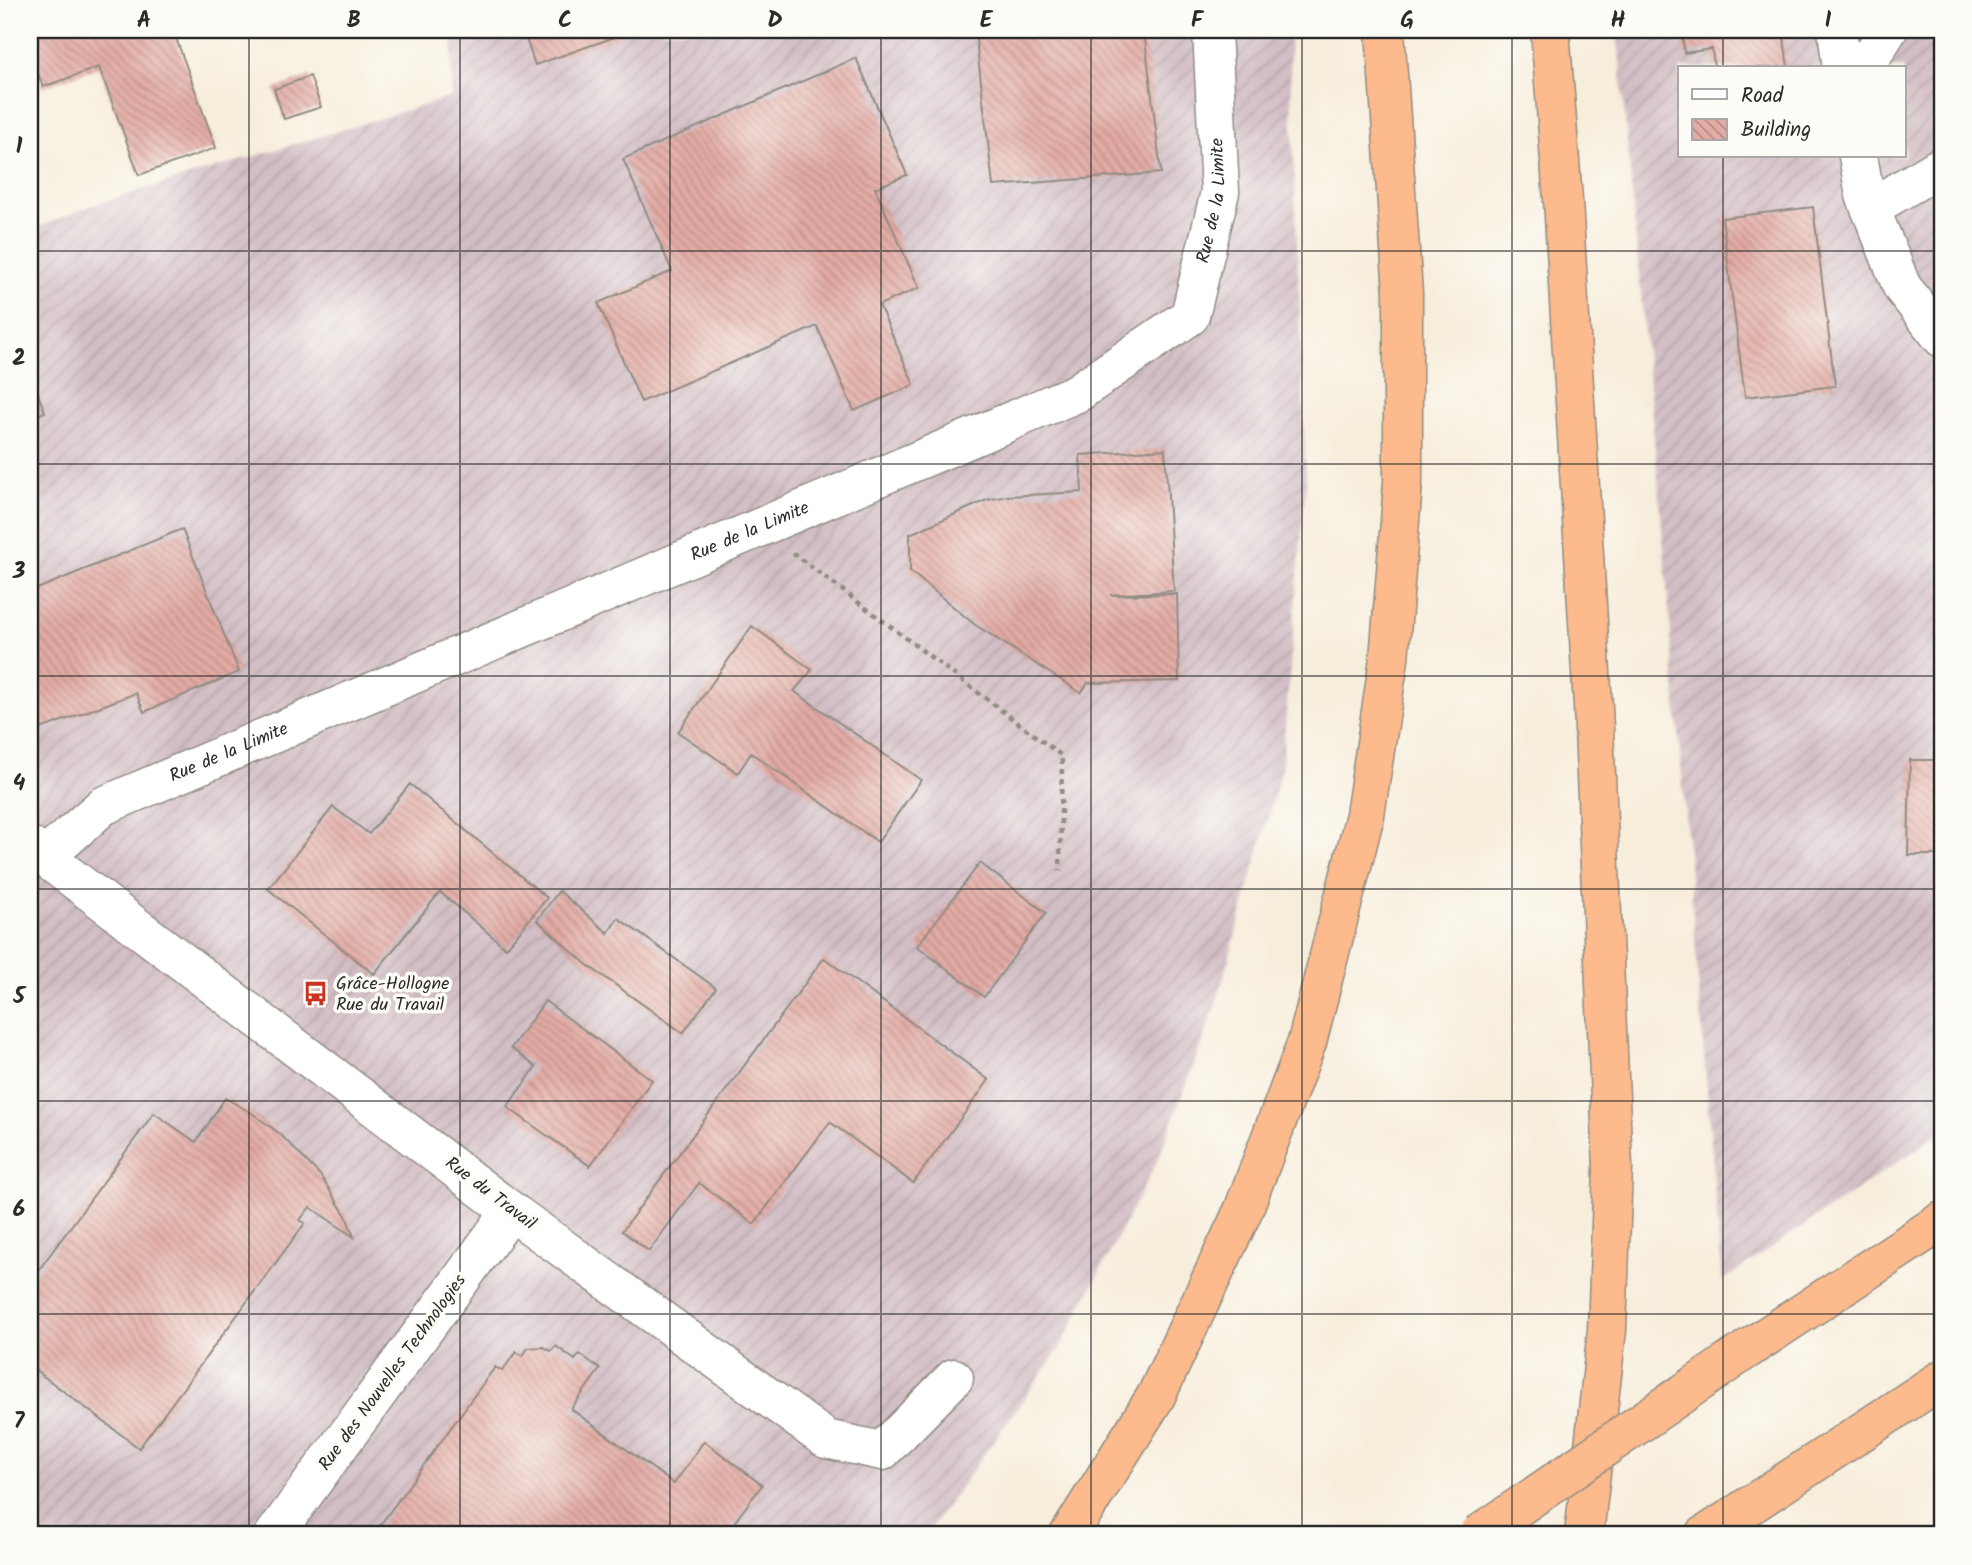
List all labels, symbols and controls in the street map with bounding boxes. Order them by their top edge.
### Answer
text: A [137,3,151,39]
text: B [347,3,361,39]
text: C [558,3,572,39]
text: D [767,3,783,39]
text: E [980,3,994,39]
text: F [1191,3,1205,39]
text: G [1400,3,1414,39]
text: H [1611,3,1626,39]
text: I [1824,3,1832,39]
legend [1678,66,1906,158]
text: Road [1741,80,1784,113]
text: Building [1741,114,1811,147]
text: 1 [16,129,23,165]
street label: Rue de la Limite [1189,137,1235,266]
text: 2 [12,341,26,377]
street label: Rue de la Limite [686,494,814,570]
text: 3 [12,554,26,590]
street label: Rue de la Limite [165,715,293,791]
text: 4 [13,766,26,802]
place label: Grâce-Hollogne Rue du Travail [336,970,449,1020]
text: 5 [12,979,27,1015]
bus stop icon: Grâce-Hollogne Rue du Travail [302,980,330,1008]
street label: Rue du Travail [438,1150,542,1238]
text: 6 [13,1192,25,1228]
street label: Rue des Nouvelles Technologies [312,1268,475,1477]
text: 7 [14,1404,26,1440]

